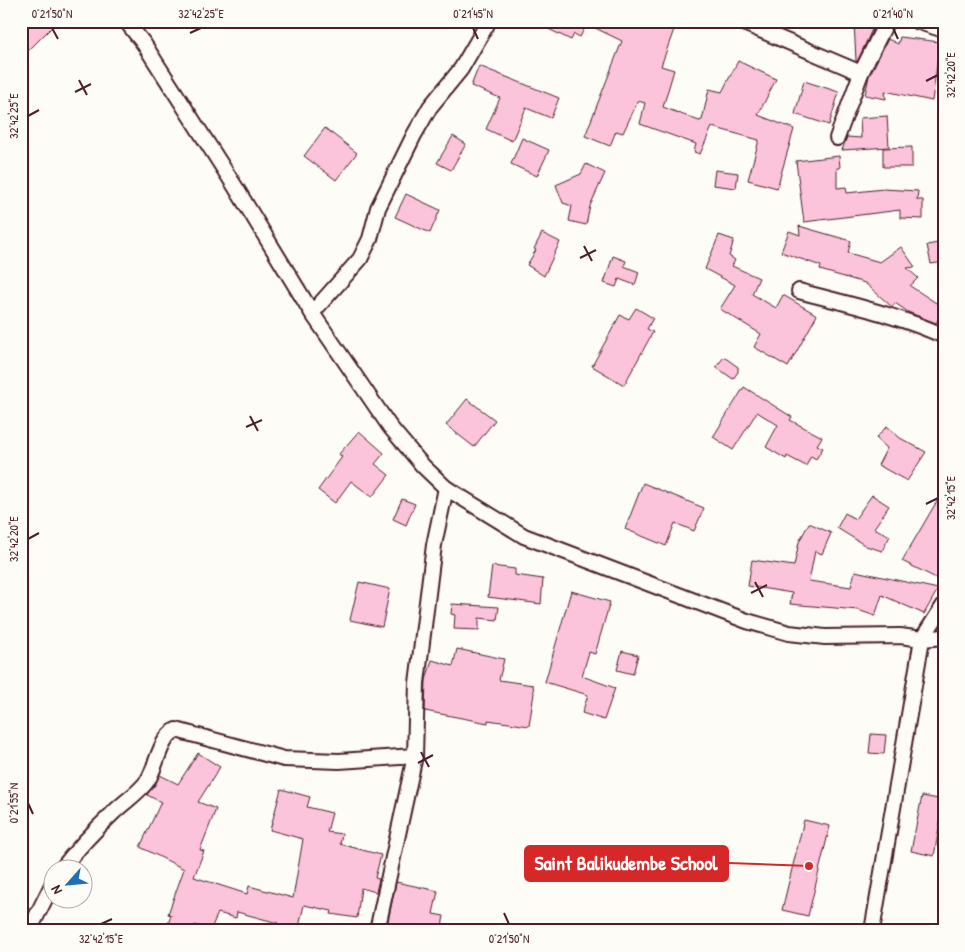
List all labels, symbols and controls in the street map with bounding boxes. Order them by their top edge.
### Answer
text: 0°21'50"N [32,5,72,22]
text: 32°42'25"E [178,5,224,22]
text: 0°21'45"N [453,5,493,22]
text: 0°21'40"N [873,5,913,22]
text: 32°42'20"E [942,51,959,98]
text: 32°42'25"E [5,93,22,139]
text: 32°42'15"E [942,475,959,520]
text: 32°42'20"E [5,515,22,562]
text: 0°21'55"N [5,783,22,823]
callout: Saint Balikudembe School [525,846,728,881]
text: Saint Balikudembe School [534,849,718,876]
north arrow [42,860,92,910]
text: N [46,882,66,898]
text: 32°42'15"E [79,930,124,947]
text: 0°21'50"N [489,930,529,947]

